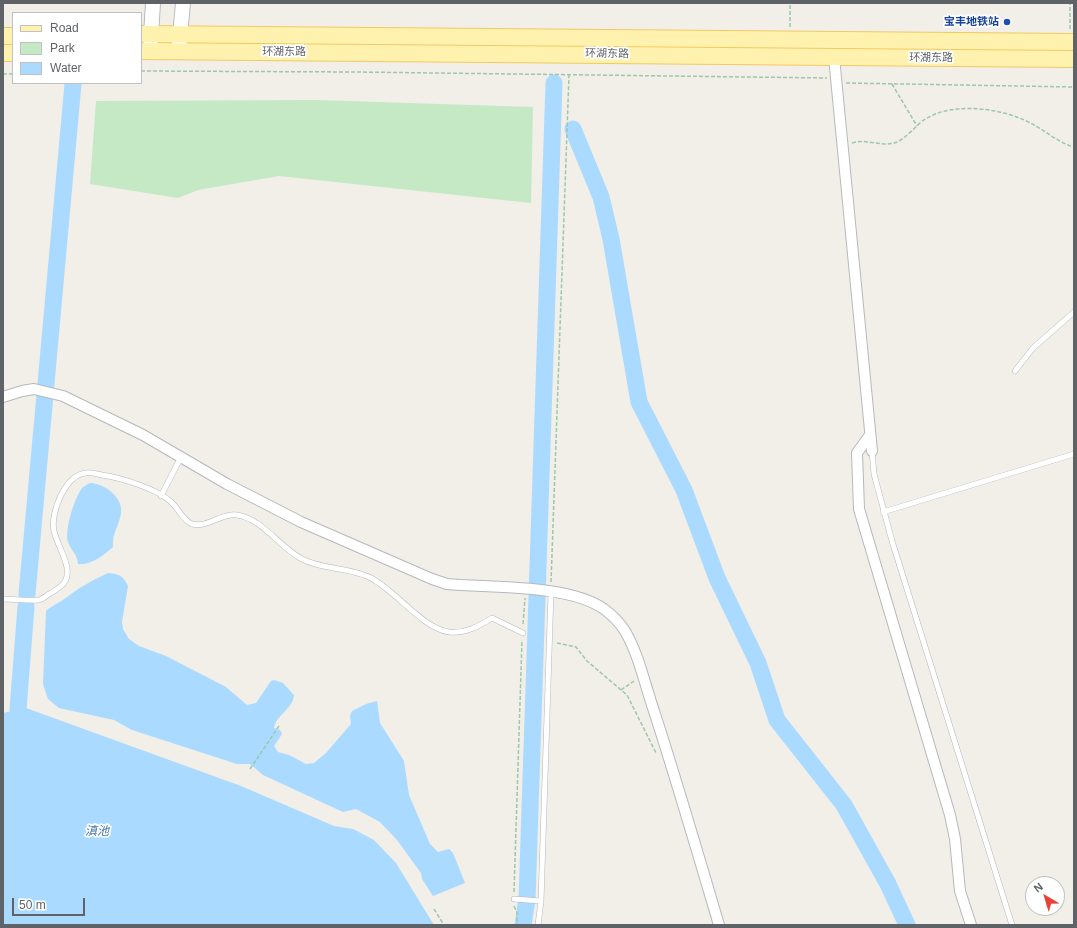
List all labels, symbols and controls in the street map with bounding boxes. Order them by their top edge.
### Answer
legend [12,12,142,84]
place label: 宝丰地铁站 [944,15,999,29]
marker: 宝丰地铁站 [1002,17,1012,27]
text: Road [50,21,79,35]
text: Park [50,41,75,55]
street label: 环湖东路 [262,45,306,59]
street label: 环湖东路 [585,47,629,61]
street label: 环湖东路 [909,51,953,65]
text: Water [50,61,82,75]
water label: 滇池 [85,825,109,839]
north arrow [1025,876,1065,916]
text: N [1031,880,1045,895]
scale bar [14,890,87,916]
text: 50 m [19,898,46,912]

